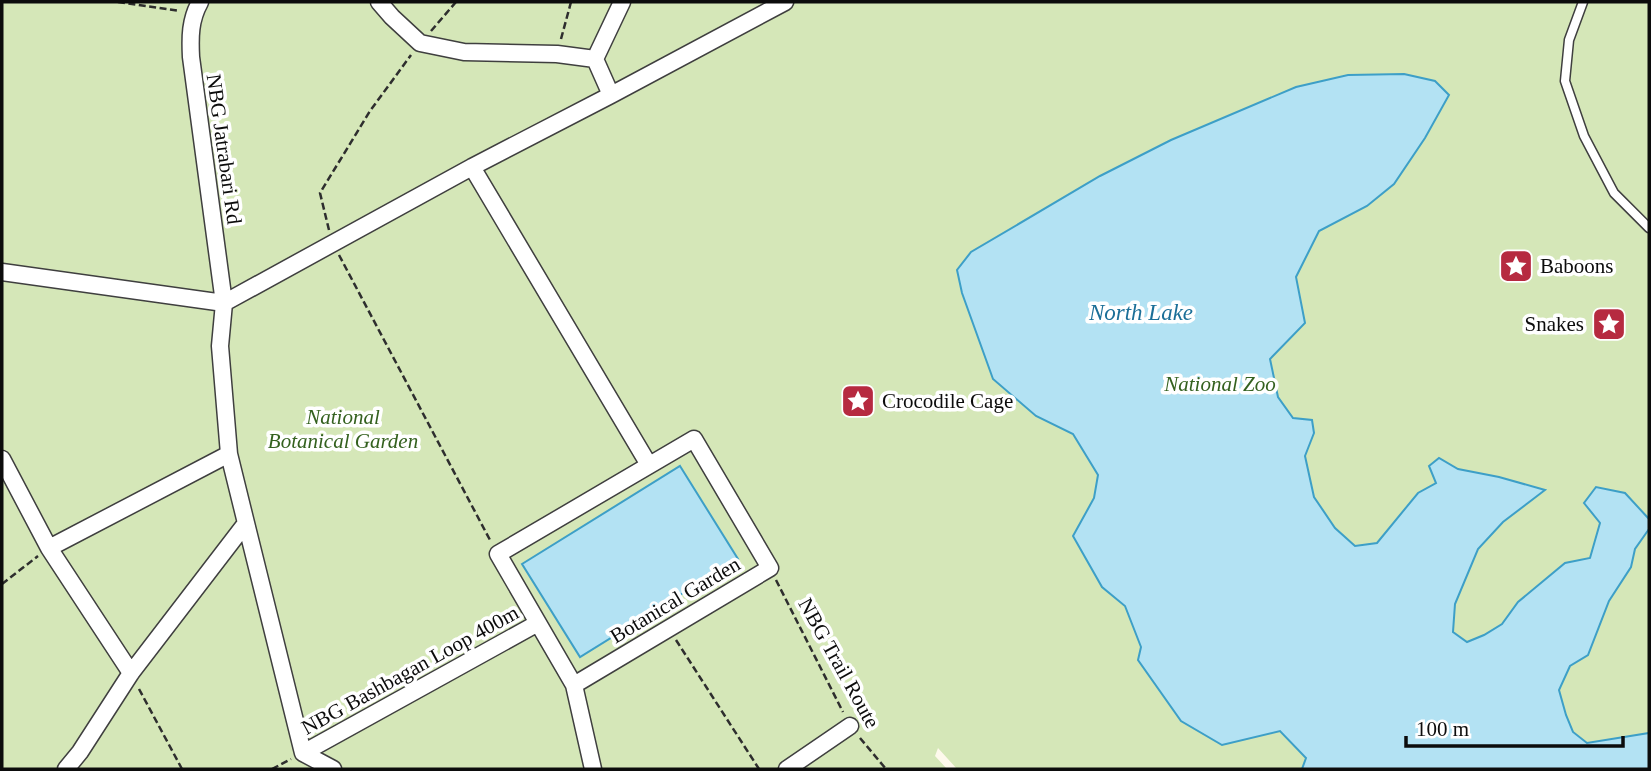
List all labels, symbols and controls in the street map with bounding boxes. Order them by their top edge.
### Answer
street label: NBG Jatrabari Rd [202,72,247,226]
place icon: Baboons [1497,247,1535,285]
place label: Baboons [1540,254,1614,278]
water label: North Lake [1088,300,1193,325]
place icon: Snakes [1590,305,1628,343]
place label: Snakes [1525,312,1584,336]
park label: National Zoo [1163,372,1276,396]
place icon: Crocodile Cage [839,382,877,420]
place label: Crocodile Cage [882,389,1013,413]
park label: National Botanical Garden [268,405,418,453]
street label: Botanical Garden [606,551,745,648]
street label: NBG Trail Route [793,594,885,732]
street label: NBG Bashbagan Loop 400m [297,600,523,740]
scale bar [1406,704,1623,748]
text: 100 m [1416,717,1469,741]

